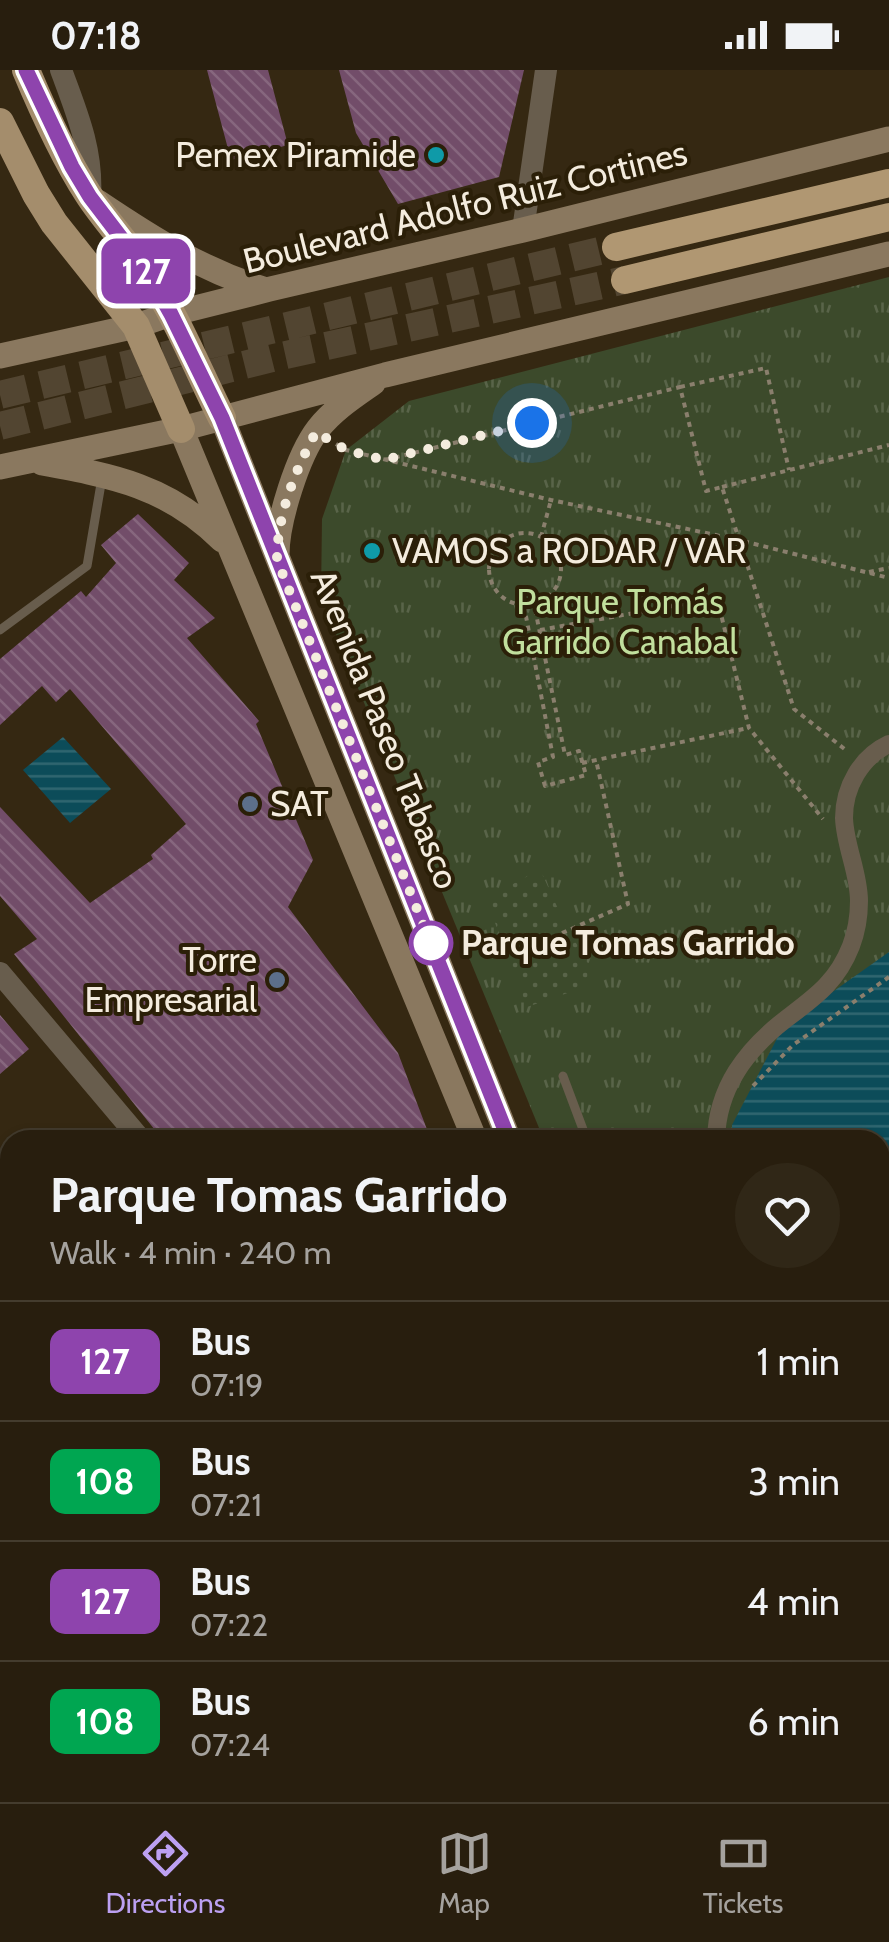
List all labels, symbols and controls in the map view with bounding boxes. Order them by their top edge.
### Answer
text: 07:18 [50,12,142,59]
street label: Boulevard Adolfo Ruiz Cortines [238,131,691,283]
place label: Pemex Piramide [175,133,416,176]
marker: Pemex Piramide [425,144,447,166]
line badge: 127 [88,238,204,304]
text: 127 [121,250,171,293]
your location [507,398,557,448]
place label: VAMOS a RODAR / VAR [392,529,746,572]
marker: VAMOS a RODAR / VAR [361,540,383,562]
street label: Avenida Paseo Tabasco [302,563,469,895]
park label: Parque Tomás Garrido Canabal [502,580,739,663]
place label: SAT [270,782,329,825]
marker: SAT [239,793,261,815]
place label: Parque Tomas Garrido [461,921,795,964]
marker: Parque Tomas Garrido [410,922,452,964]
place label: Torre Empresarial [84,938,258,1021]
marker: Torre Empresarial [266,969,288,991]
button: heart [735,1163,840,1268]
text: Parque Tomas Garrido [50,1166,508,1224]
text: Walk · 4 min · 240 m [50,1233,332,1272]
text: Bus [190,1318,251,1365]
text: 1 min [756,1338,840,1385]
text: 127 [80,1340,130,1383]
text: 07:19 [190,1365,263,1404]
text: Bus [190,1438,251,1485]
text: 3 min [748,1458,840,1505]
text: 108 [76,1460,134,1503]
text: 07:21 [190,1485,262,1524]
text: Bus [190,1558,251,1605]
text: 4 min [747,1578,840,1625]
text: 127 [80,1580,130,1623]
text: 07:22 [190,1605,268,1644]
text: Bus [190,1678,251,1725]
text: 6 min [747,1698,840,1745]
text: 108 [76,1700,134,1743]
text: 07:24 [190,1725,270,1764]
tab: Directions [106,1826,225,1920]
tab: Map [437,1826,492,1920]
tab: Tickets [703,1826,783,1920]

